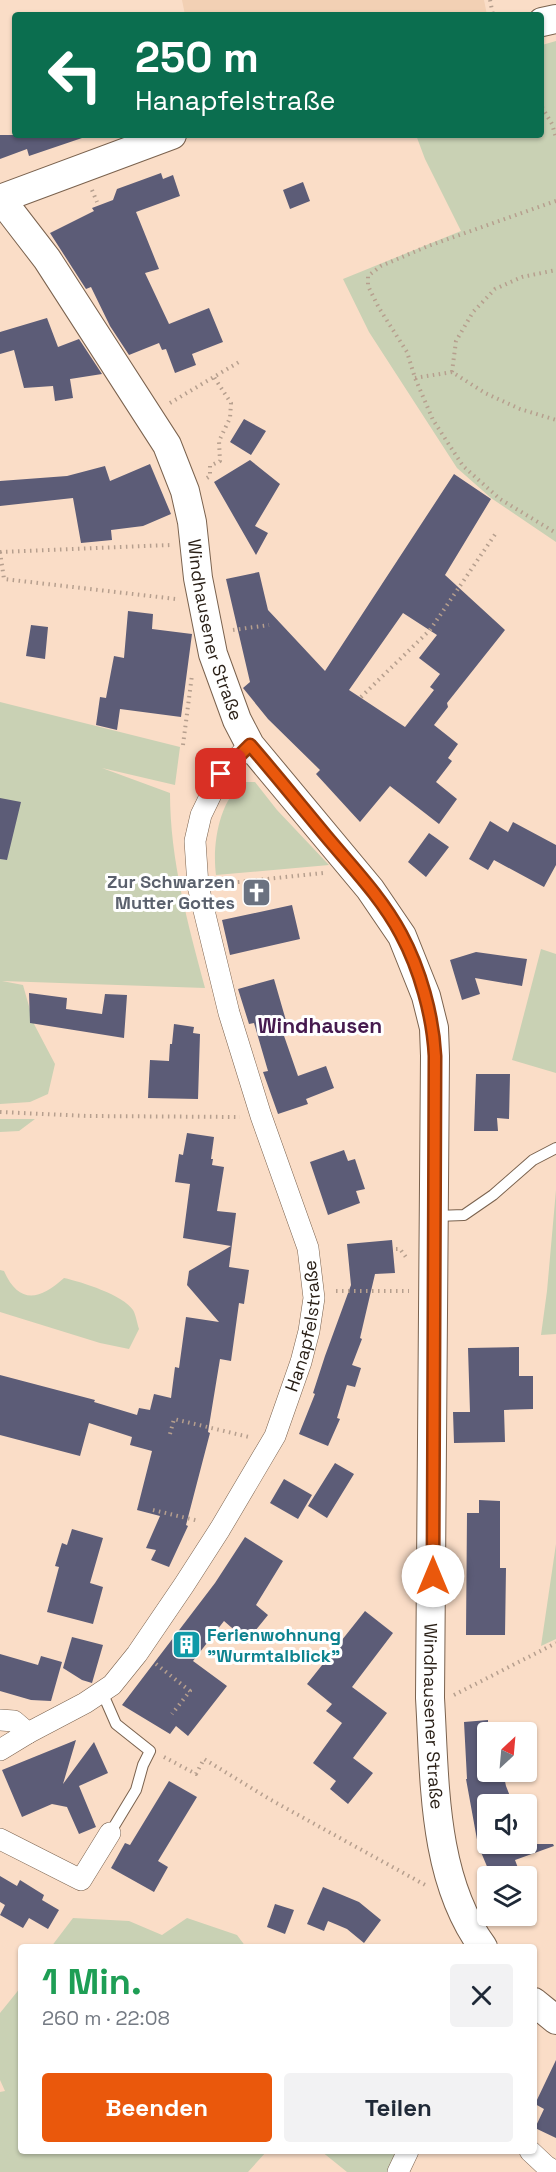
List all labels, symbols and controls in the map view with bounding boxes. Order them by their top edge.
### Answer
text: 250 m [135,31,259,84]
icon: left [36,36,114,114]
text: Hanapfelstraße [135,83,336,118]
street label: Windhausener Straße [183,538,248,723]
pin [195,748,246,799]
icon: arrive [204,757,237,790]
place label: Zur Schwarzen Mutter Gottes [107,870,235,914]
church icon: Zur Schwarzen Mutter Gottes [240,876,272,908]
district label: Windhausen [258,1012,382,1039]
street label: Hanapfelstraße [280,1259,325,1395]
position arrow [401,1544,465,1608]
place label: Ferienwohnung "Wurmtalblick" [207,1623,341,1667]
street label: Windhausener Straße [419,1623,449,1810]
building icon: Ferienwohnung "Wurmtalblick" [170,1629,202,1661]
north arrow [477,1722,537,1782]
map controls [477,1722,537,1926]
button: sound [477,1794,537,1854]
button: layers [477,1866,537,1926]
text: 1 Min. [42,1959,142,2005]
button: close [450,1964,513,2027]
text: 260 m · 22:08 [42,2005,170,2031]
button: Beenden [42,2073,272,2142]
button: Teilen [284,2073,513,2142]

